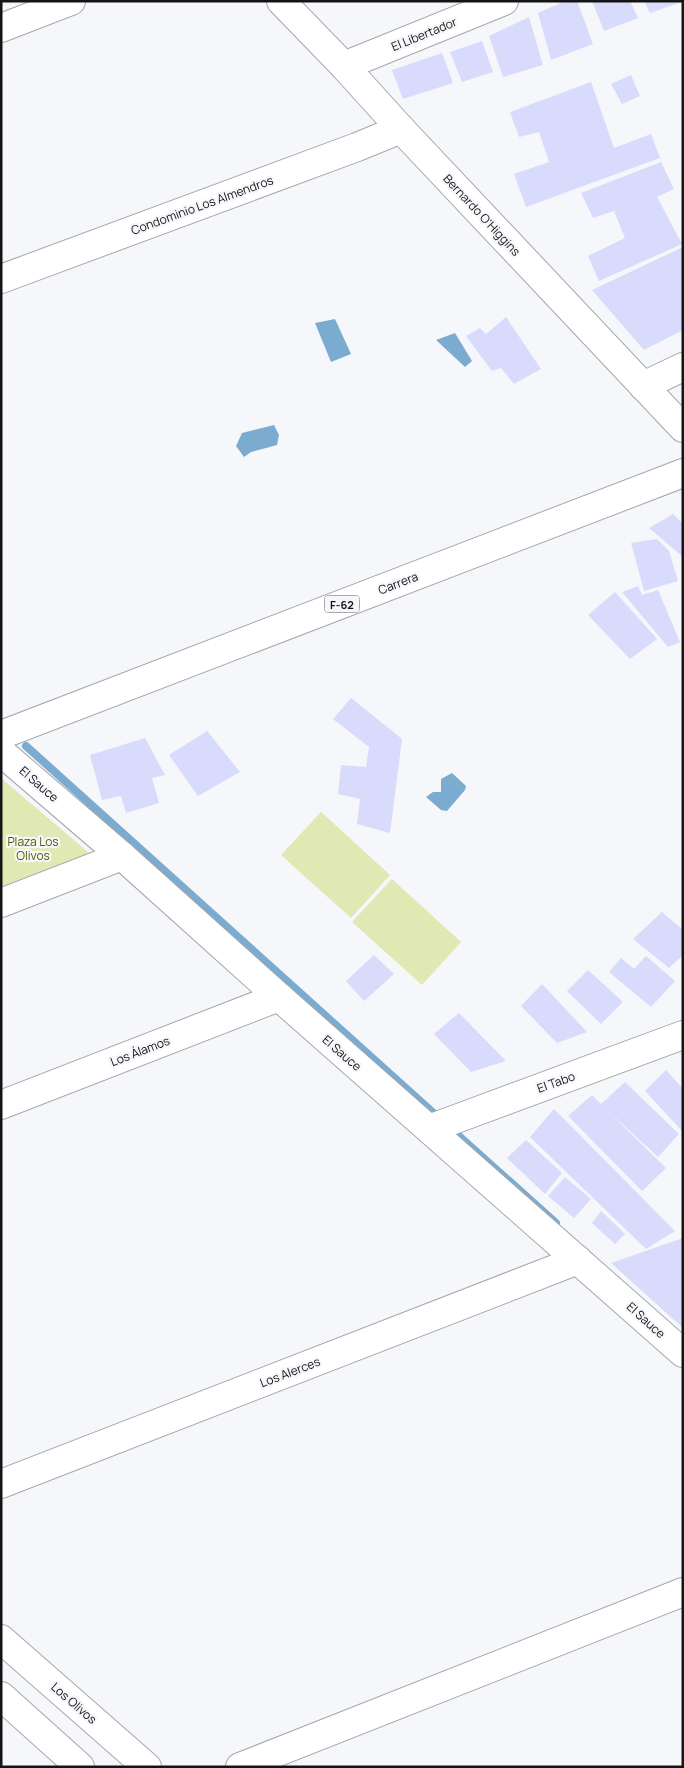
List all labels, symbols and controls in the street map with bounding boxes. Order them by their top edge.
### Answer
street label: El Libertador [389,13,460,55]
street label: Bernardo O'Higgins [440,170,524,260]
street label: Condominio Los Almendros [128,171,276,239]
street label: Carrera [376,568,420,598]
road number: F-62 [324,596,360,612]
street label: El Sauce [16,762,62,806]
park label: Plaza Los Olivos [7,833,59,864]
street label: El Sauce [319,1031,365,1075]
street label: Los Álamos [108,1032,172,1070]
street label: El Tabo [535,1067,577,1097]
street label: El Sauce [623,1298,669,1342]
street label: Los Alerces [257,1353,323,1391]
street label: Los Olivos [48,1678,100,1728]

